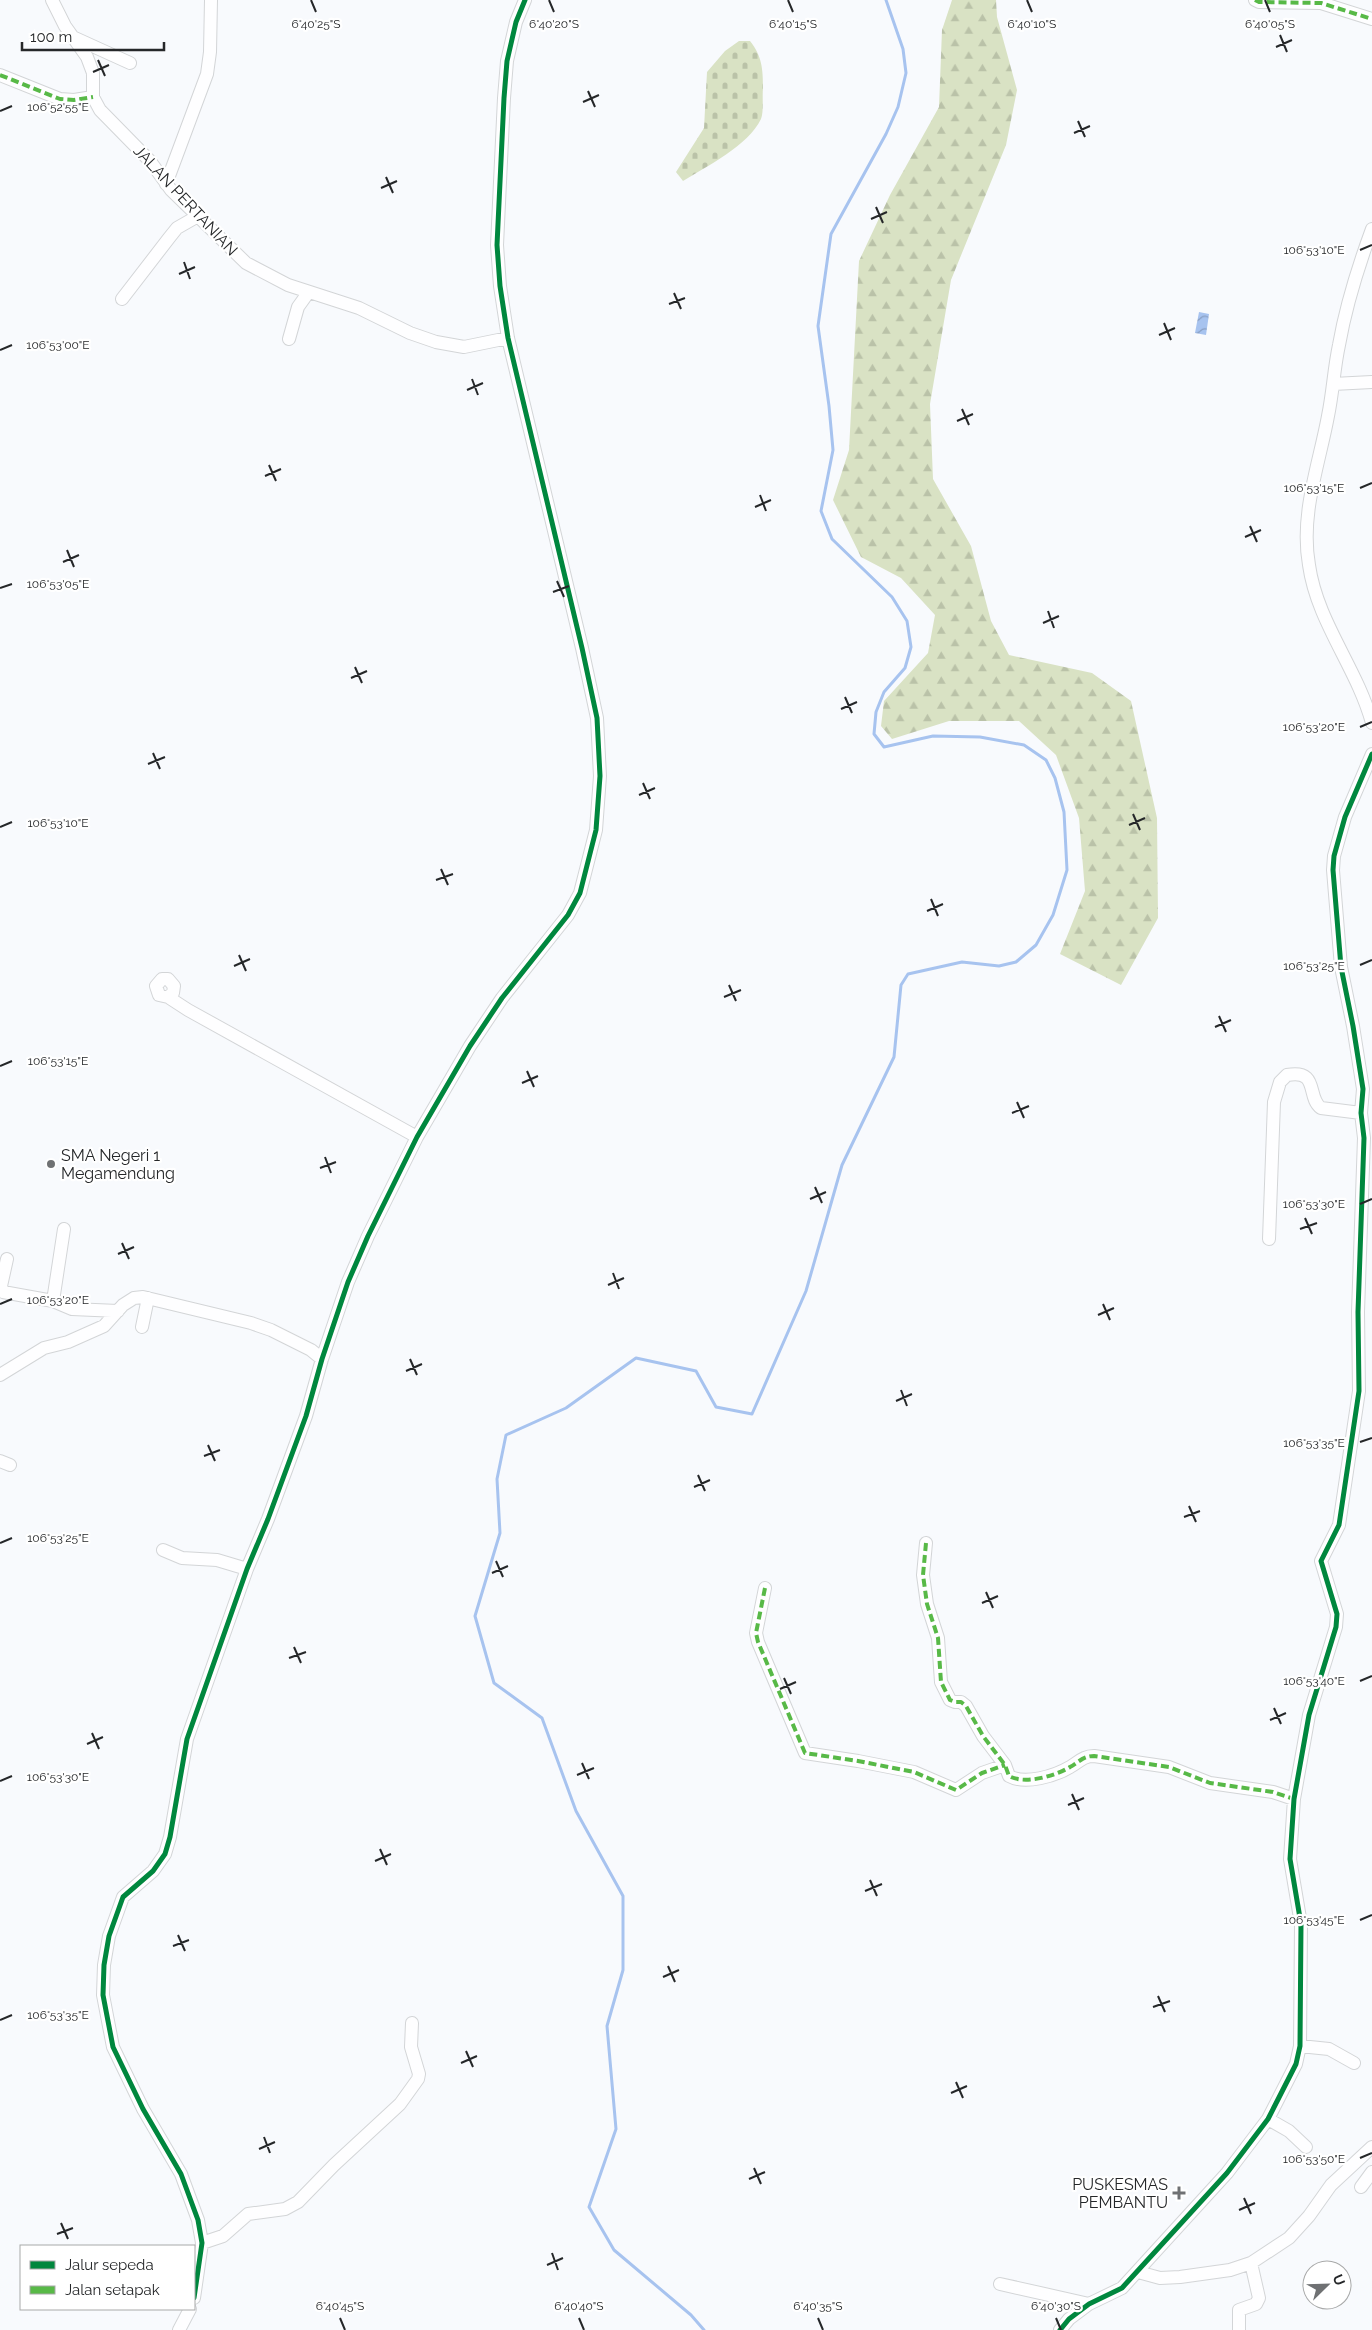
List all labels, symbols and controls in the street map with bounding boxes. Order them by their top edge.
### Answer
text: 6°40'25"S [291,17,341,31]
text: 6°40'20"S [529,17,579,31]
text: 6°40'15"S [769,17,817,31]
text: 6°40'10"S [1008,17,1056,31]
text: 6°40'05"S [1245,17,1295,31]
scale bar [22,20,165,52]
text: 100 m [30,28,72,46]
text: 106°52'55"E [27,100,89,114]
street label: JALAN PERTANIAN [130,141,242,259]
text: 106°53'10"E [1283,243,1345,257]
text: 106°53'00"E [26,338,90,352]
text: 106°53'15"E [1284,481,1344,495]
text: 106°53'05"E [27,577,89,591]
text: 106°53'20"E [1283,720,1345,734]
text: 106°53'10"E [27,816,89,830]
text: 106°53'25"E [1283,959,1345,973]
text: 106°53'15"E [28,1054,88,1068]
place label: SMA Negeri 1 Megamendung [61,1146,175,1183]
marker: SMA Negeri 1 Megamendung [45,1158,57,1170]
text: 106°53'30"E [1283,1197,1345,1211]
text: 106°53'20"E [27,1293,89,1307]
text: 106°53'35"E [1283,1436,1345,1450]
text: 106°53'25"E [27,1531,89,1545]
text: 106°53'40"E [1283,1674,1345,1688]
text: 106°53'30"E [27,1770,89,1784]
text: 106°53'45"E [1284,1913,1344,1927]
text: 106°53'35"E [27,2008,89,2022]
text: 106°53'50"E [1283,2152,1345,2166]
place label: PUSKESMAS PEMBANTU [1072,2175,1168,2212]
marker: PUSKESMAS PEMBANTU [1172,2186,1186,2200]
legend [20,2245,195,2310]
text: Jalur sepeda [65,2256,154,2274]
north arrow [1302,2260,1352,2310]
text: U [1330,2272,1348,2288]
text: Jalan setapak [65,2281,160,2299]
text: 6°40'45"S [316,2299,364,2313]
text: 6°40'40"S [554,2299,604,2313]
text: 6°40'35"S [793,2299,843,2313]
text: 6°40'30"S [1031,2299,1081,2313]

